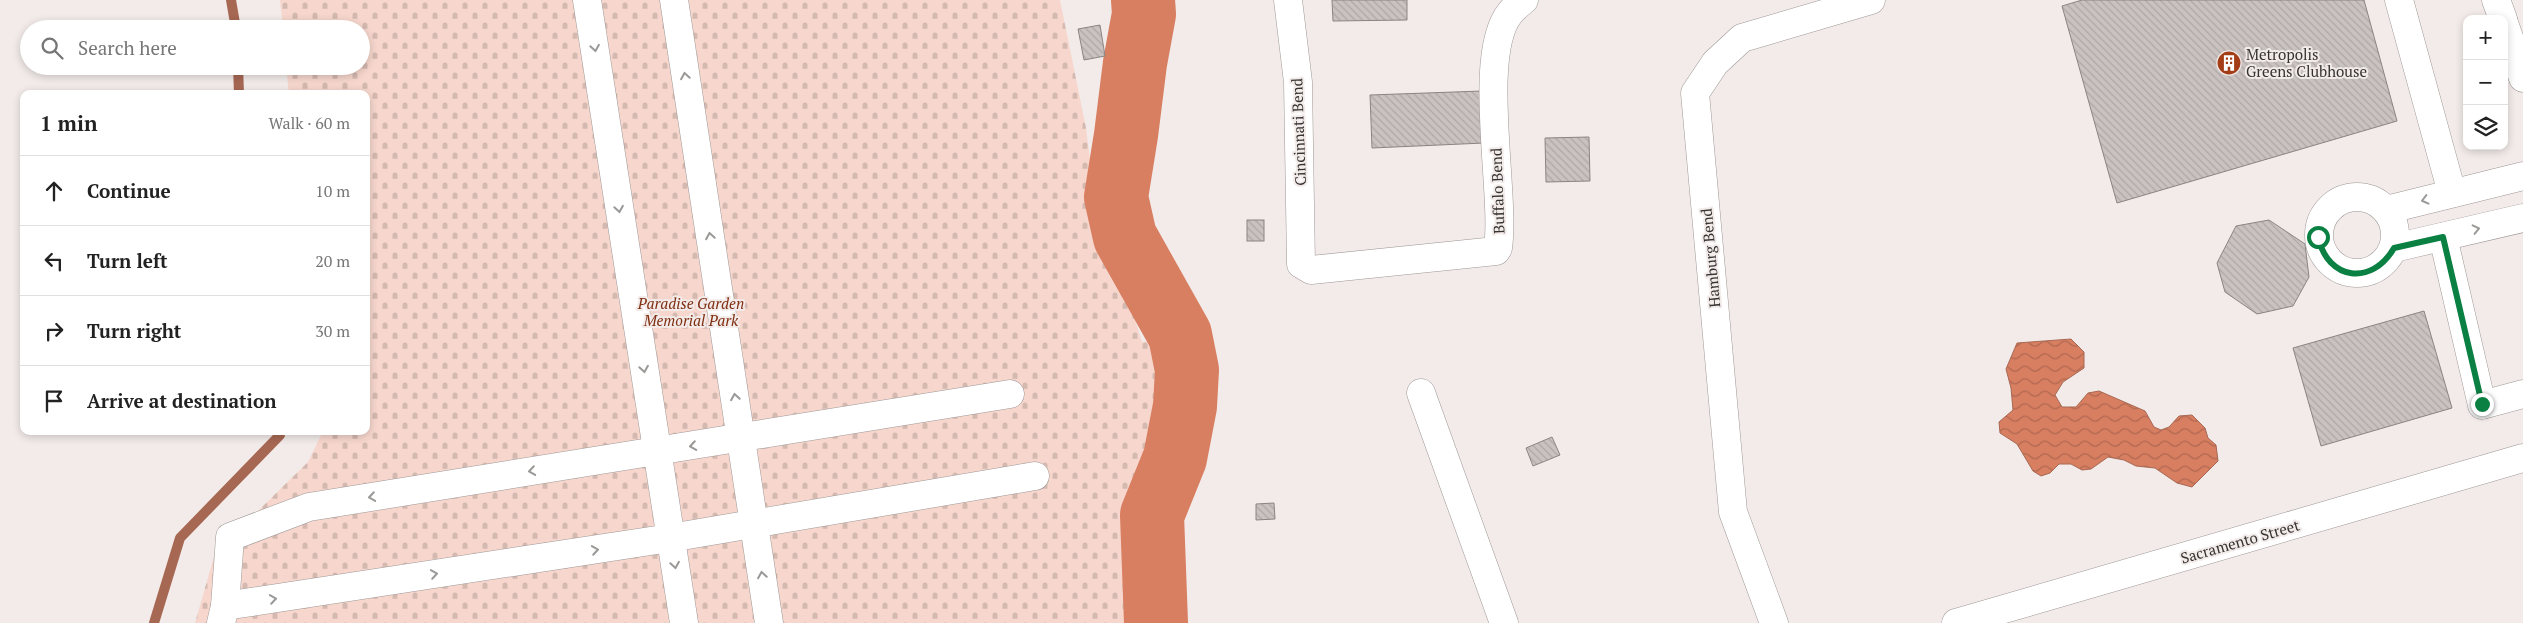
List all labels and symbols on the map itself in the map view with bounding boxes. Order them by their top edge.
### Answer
one-way arrow [589,44,599,53]
place label: Metropolis Greens Clubhouse [2246,44,2367,81]
building icon: Metropolis Greens Clubhouse [2216,50,2242,76]
one-way arrow [681,71,691,80]
street label: Cincinnati Bend [1286,78,1310,186]
street label: Buffalo Bend [1486,148,1508,234]
one-way arrow [2420,194,2429,205]
one-way arrow [614,204,624,213]
street label: Hamburg Bend [1696,208,1724,308]
one-way arrow [2471,224,2480,235]
route start [2307,226,2330,249]
one-way arrow [705,232,716,240]
park label: Paradise Garden Memorial Park [637,293,744,330]
one-way arrow [638,366,649,374]
one-way arrow [730,393,740,401]
route end [2471,393,2494,416]
one-way arrow [688,440,697,450]
one-way arrow [528,466,537,476]
one-way arrow [367,491,376,501]
street label: Sacramento Street [2178,514,2302,568]
one-way arrow [591,545,599,556]
one-way arrow [669,560,679,569]
one-way arrow [430,569,438,580]
one-way arrow [757,570,767,579]
one-way arrow [269,594,278,604]

